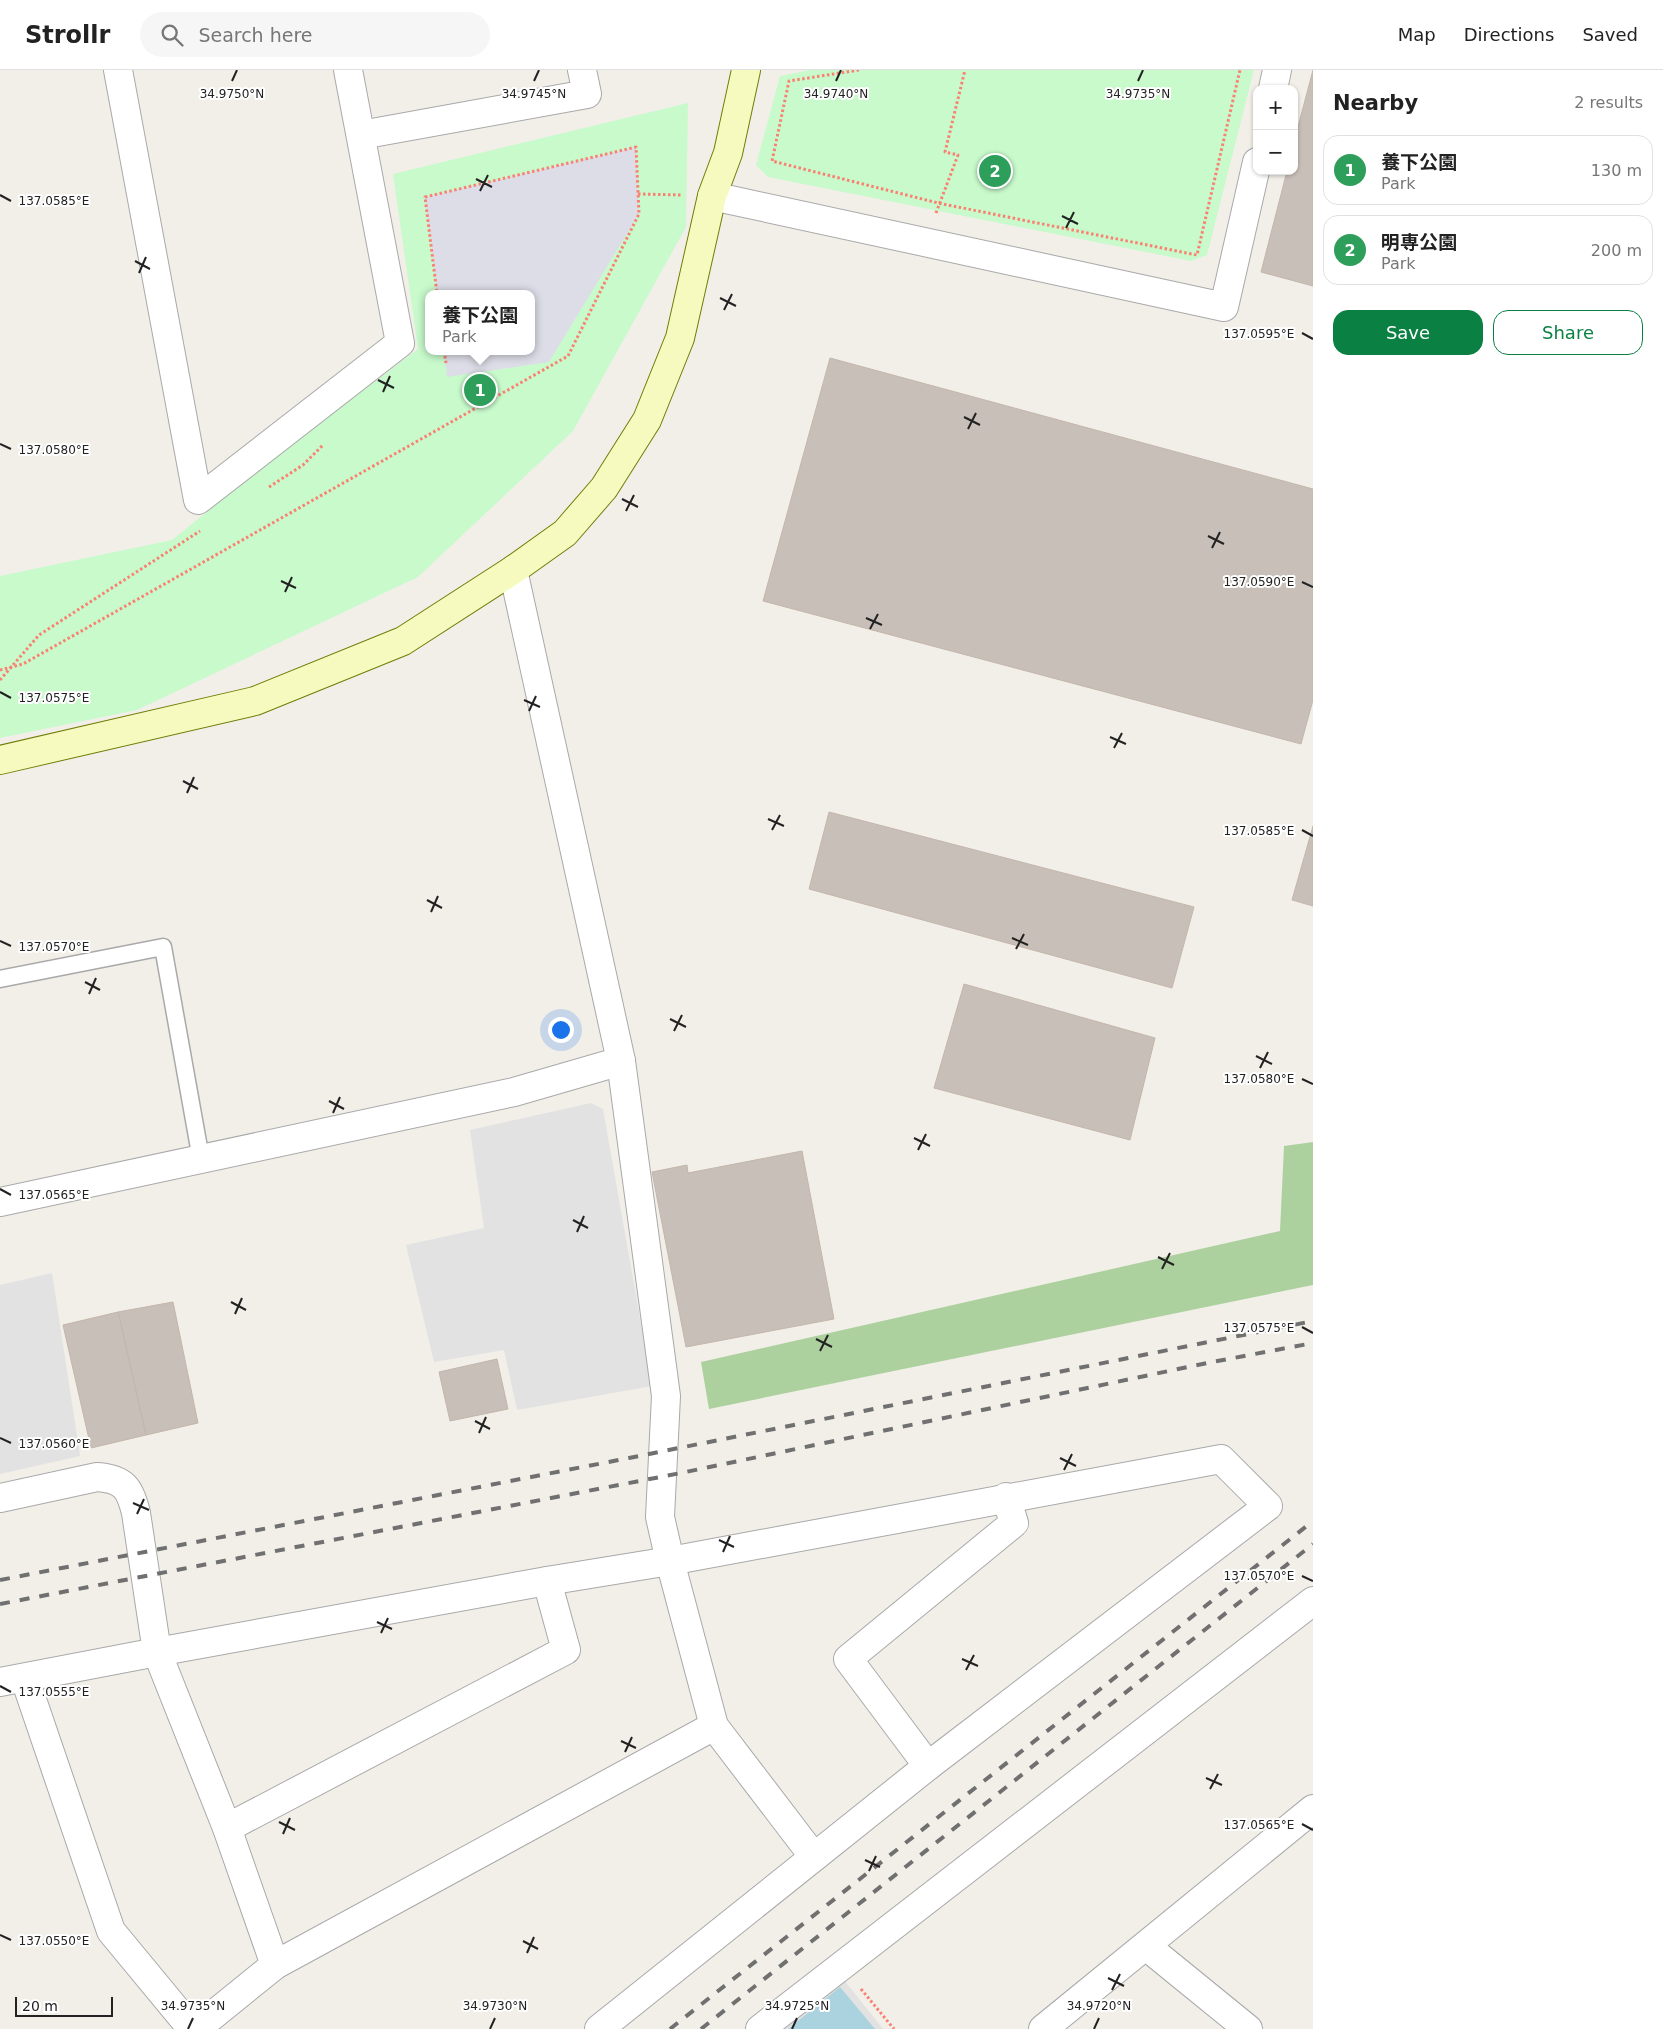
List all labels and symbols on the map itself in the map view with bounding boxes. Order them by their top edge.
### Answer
text: 34.9750°N [200,87,264,101]
text: 34.9745°N [502,87,566,101]
text: 34.9740°N [804,87,868,101]
text: 34.9735°N [1106,87,1170,101]
pin: 2 [979,152,1011,190]
text: 137.0585°E [19,194,89,208]
text: 137.0595°E [1224,327,1294,341]
pin: 1 [464,371,496,409]
text: 137.0580°E [19,443,89,457]
text: 137.0590°E [1224,575,1294,589]
text: 137.0575°E [19,691,89,705]
text: 137.0585°E [1224,824,1294,838]
text: 137.0570°E [19,940,89,954]
your location [548,1017,574,1043]
text: 137.0580°E [1224,1072,1294,1086]
text: 137.0565°E [19,1188,89,1202]
text: 137.0575°E [1224,1321,1294,1335]
text: 137.0560°E [19,1437,89,1451]
text: 137.0570°E [1224,1569,1294,1583]
text: 137.0555°E [19,1685,89,1699]
text: 137.0565°E [1224,1818,1294,1832]
text: 137.0550°E [19,1934,89,1948]
scale bar [15,1994,112,2017]
text: 34.9735°N [161,1999,225,2013]
text: 34.9730°N [463,1999,527,2013]
text: 34.9725°N [765,1999,829,2013]
text: 34.9720°N [1067,1999,1131,2013]

